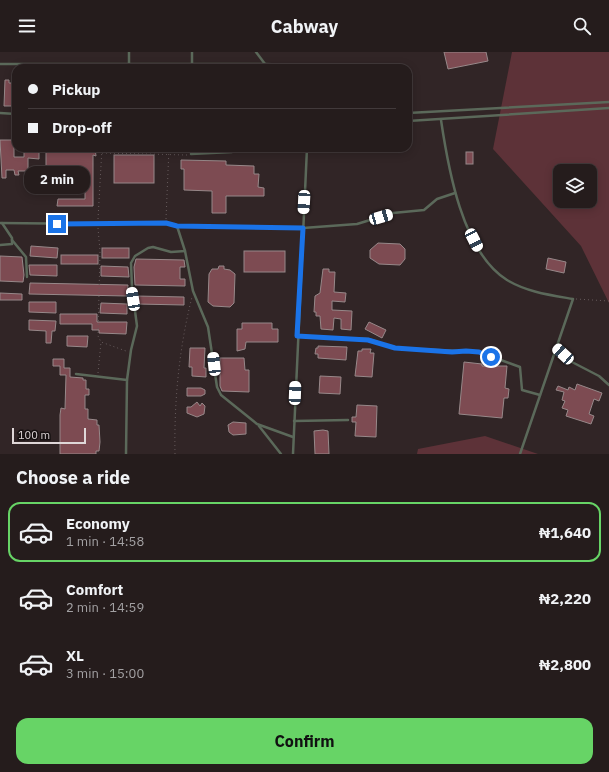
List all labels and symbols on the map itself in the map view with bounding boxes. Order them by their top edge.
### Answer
callout: 2 min [24,166,90,194]
car [297,190,311,214]
car [368,208,394,226]
route end [48,215,66,233]
car [463,227,485,253]
car [125,286,141,312]
car [550,342,576,366]
route start [482,348,500,366]
car [207,351,221,377]
car [289,381,301,405]
scale bar [12,426,86,445]

